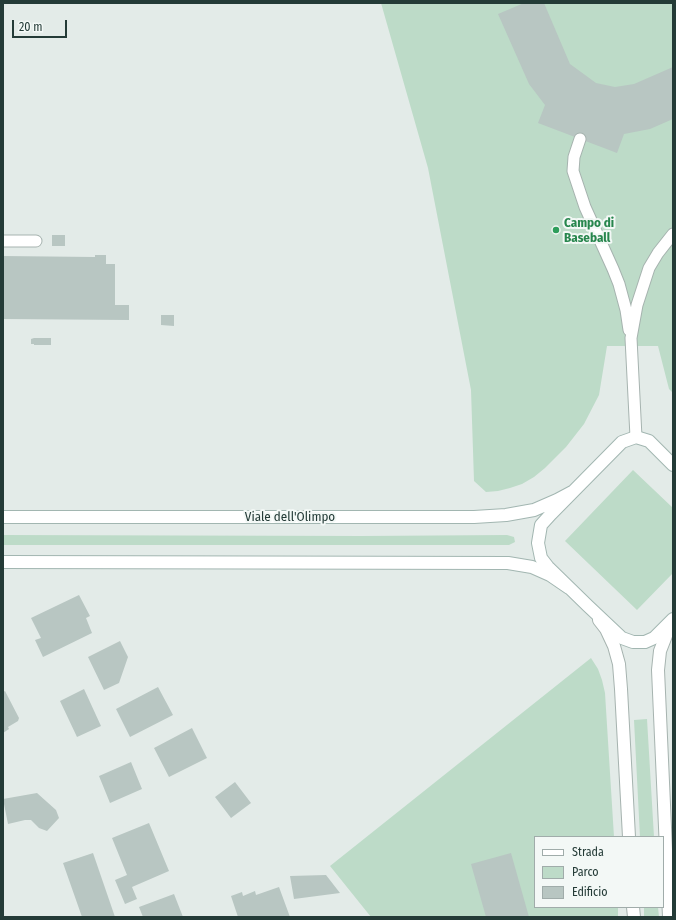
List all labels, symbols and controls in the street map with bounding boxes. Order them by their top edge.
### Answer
scale bar [14,12,69,38]
text: 20 m [19,20,43,34]
place label: Campo di Baseball [564,215,614,246]
marker: Campo di Baseball [551,225,561,235]
street label: Viale dell'Olimpo [245,509,335,525]
legend [534,836,664,908]
text: Strada [572,845,604,859]
text: Parco [572,865,599,879]
text: Edificio [572,885,608,899]

